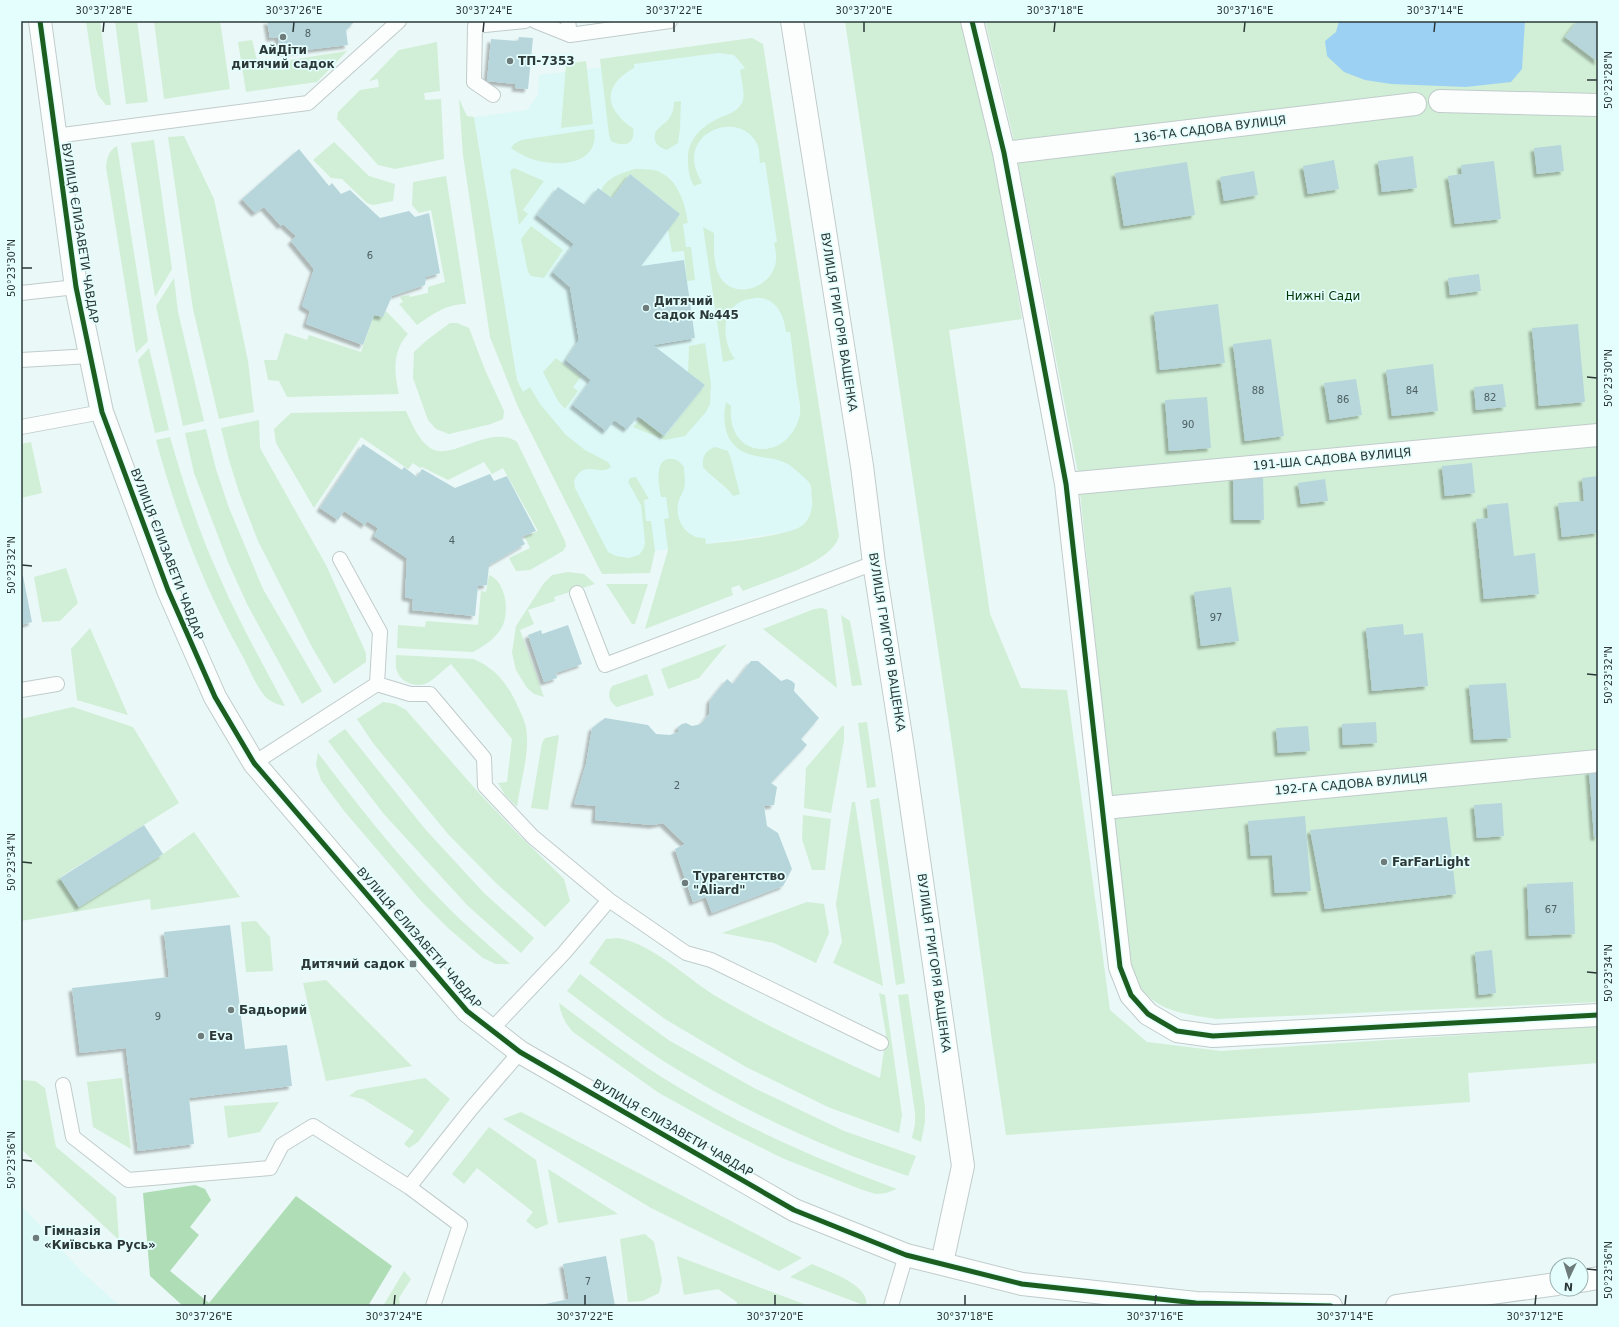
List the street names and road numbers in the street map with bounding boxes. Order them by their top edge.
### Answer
street label: 136-ТА САДОВА ВУЛИЦЯ [1133,113,1287,145]
street label: ВУЛИЦЯ ЄЛИЗАВЕТИ ЧАВДАР [59,142,101,324]
street label: ВУЛИЦЯ ГРИГОРІЯ ВАЩЕНКА [818,231,860,413]
street label: 191-ША САДОВА ВУЛИЦЯ [1252,445,1412,473]
street label: ВУЛИЦЯ ЄЛИЗАВЕТИ ЧАВДАР [128,466,206,642]
street label: ВУЛИЦЯ ГРИГОРІЯ ВАЩЕНКА [866,551,908,733]
street label: 192-ГА САДОВА ВУЛИЦЯ [1274,770,1428,798]
street label: ВУЛИЦЯ ЄЛИЗАВЕТИ ЧАВДАР [354,864,484,1012]
street label: ВУЛИЦЯ ГРИГОРІЯ ВАЩЕНКА [914,872,954,1054]
street label: ВУЛИЦЯ ЄЛИЗАВЕТИ ЧАВДАР [590,1076,756,1180]

